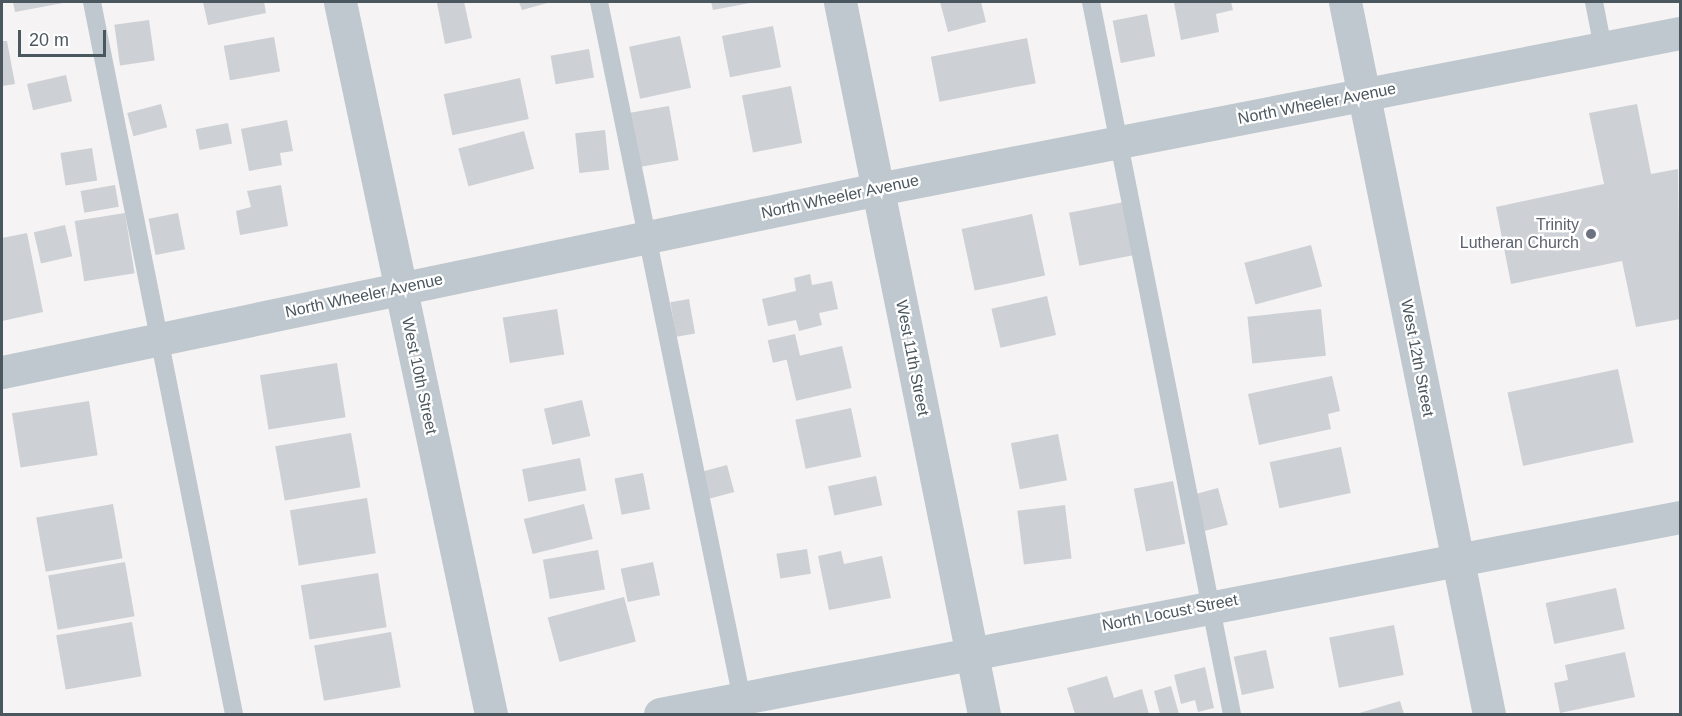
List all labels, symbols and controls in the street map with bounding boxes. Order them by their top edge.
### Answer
scale bar [21,18,110,56]
text: 20 m [29,30,69,50]
street label: North Wheeler Avenue [1236,79,1398,129]
street label: North Wheeler Avenue [759,171,921,223]
place label: Trinity Lutheran Church [1460,215,1579,253]
marker: Trinity Lutheran Church [1584,227,1598,241]
street label: North Wheeler Avenue [283,270,445,322]
street label: West 11th Street [891,298,933,418]
street label: West 12th Street [1396,298,1438,418]
street label: West 10th Street [397,316,441,436]
street label: North Locust Street [1101,590,1239,636]

